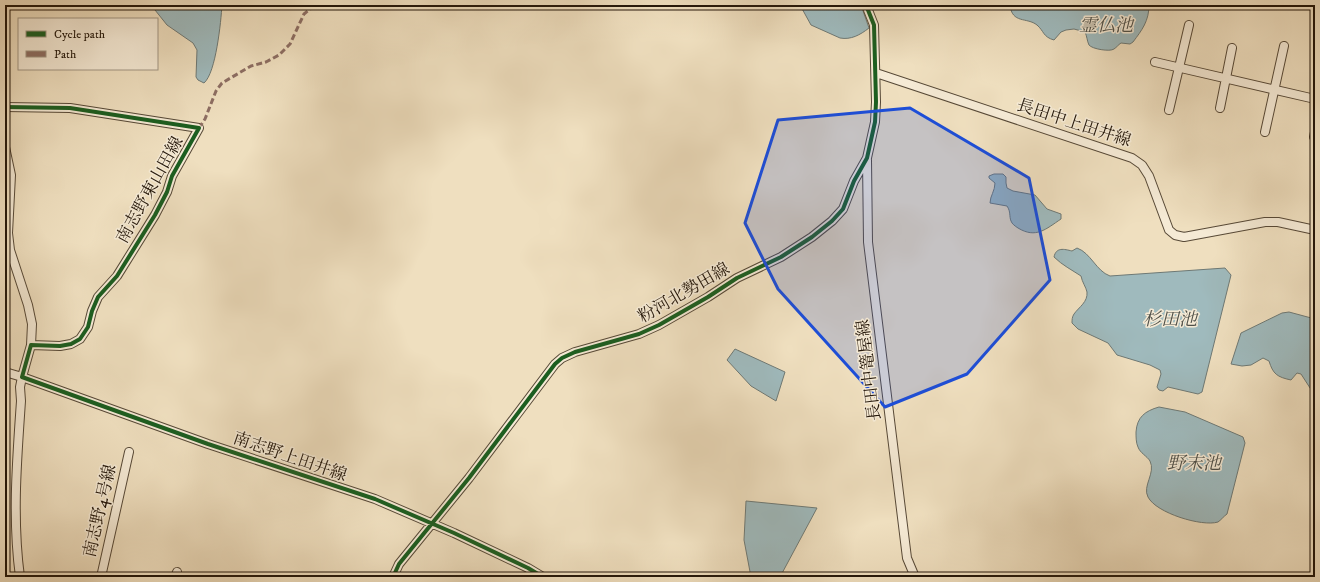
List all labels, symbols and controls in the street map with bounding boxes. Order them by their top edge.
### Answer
water label: 霊仏池 [1079,15,1135,37]
legend [18,18,158,70]
text: Cycle path [54,27,106,42]
text: Path [54,47,77,62]
street label: 長田中上田井線 [1014,94,1134,152]
street label: 南志野東山田線 [112,133,188,247]
street label: 粉河北勢田線 [634,258,734,328]
water label: 杉田池 [1143,309,1199,331]
street label: 長田中篭屋線 [852,318,886,422]
street label: 南志野上田井線 [230,427,350,487]
water label: 野末池 [1167,453,1223,475]
street label: 南志野4号線 [79,462,121,560]

